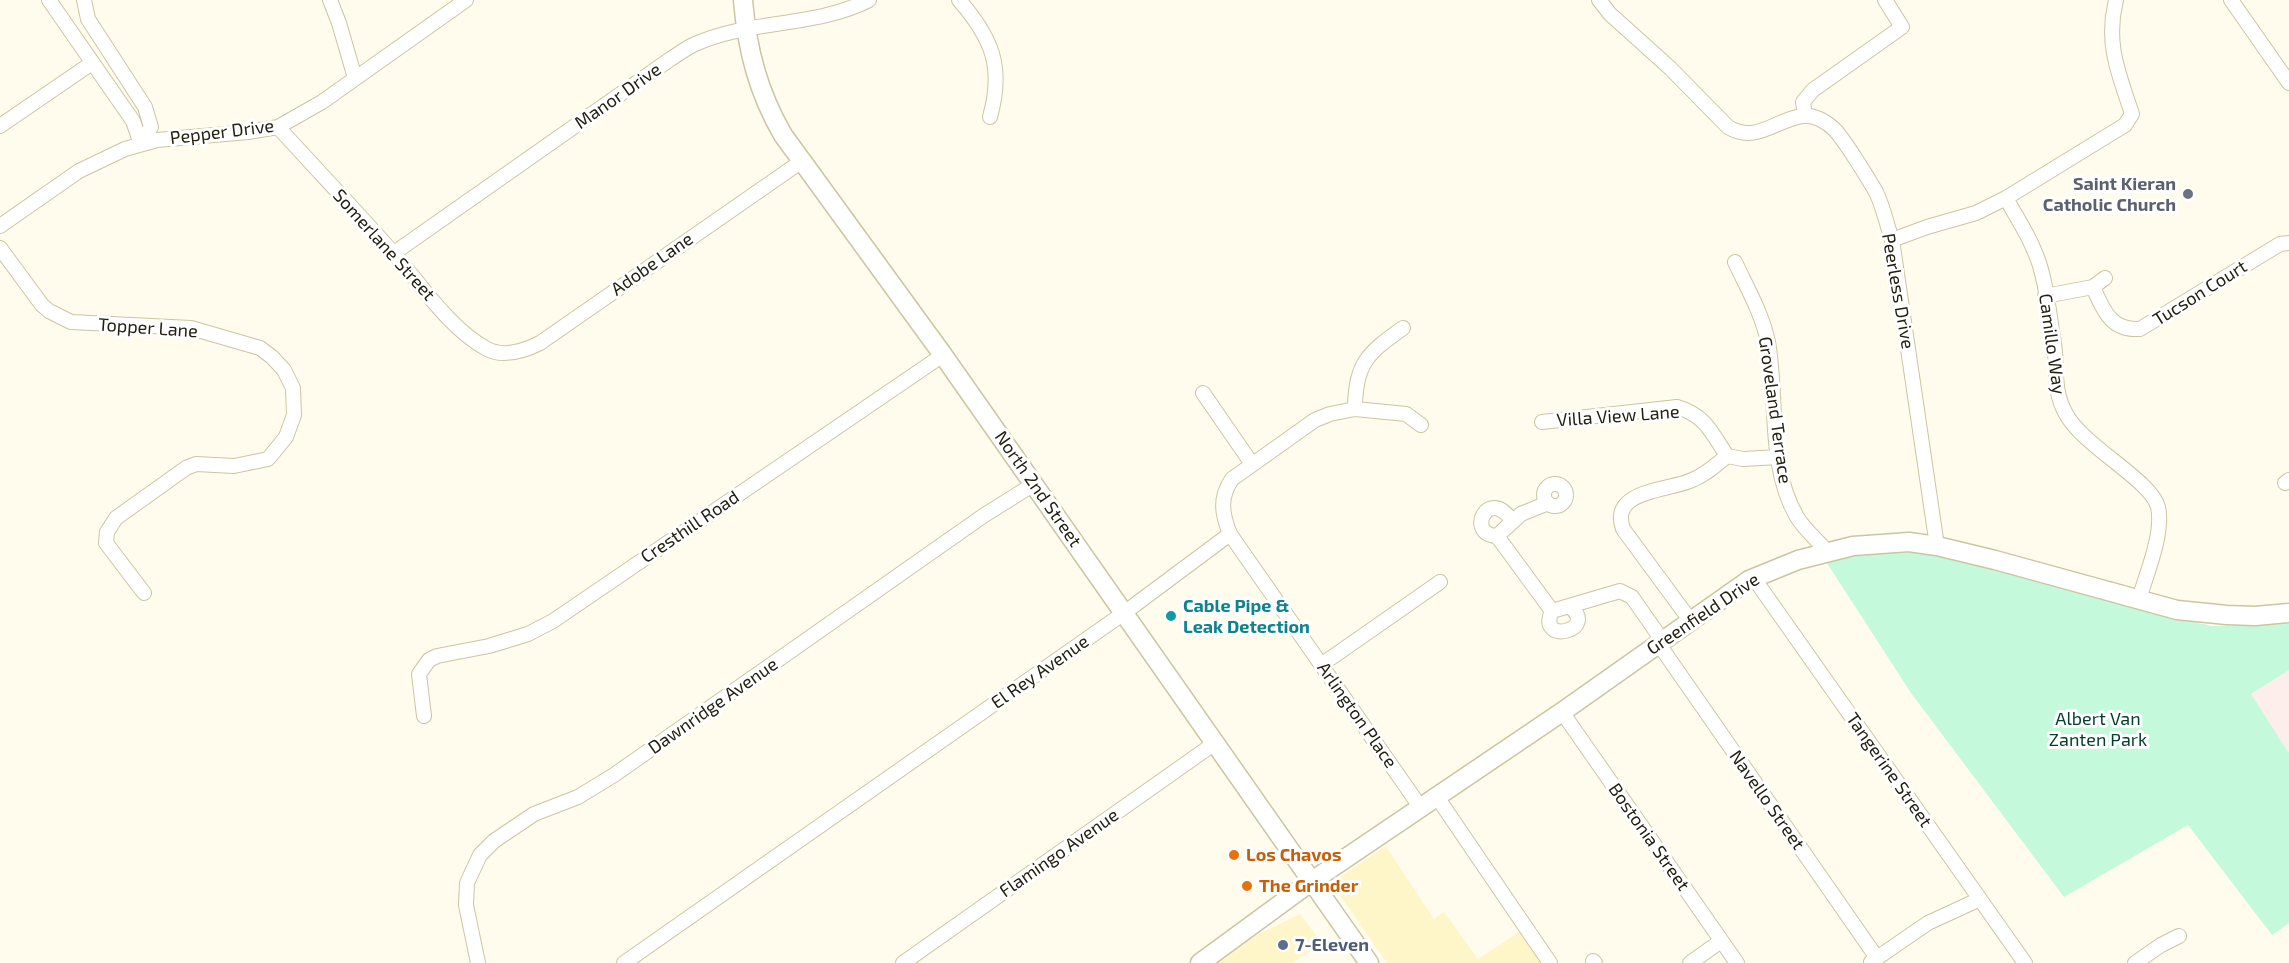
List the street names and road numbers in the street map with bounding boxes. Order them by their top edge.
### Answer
street label: Manor Drive [571,58,665,134]
street label: Pepper Drive [169,115,275,149]
street label: Somerlane Street [328,185,440,305]
street label: Adobe Lane [607,228,697,300]
street label: Peerless Drive [1877,231,1919,351]
street label: Tucson Court [2149,256,2251,330]
street label: Camillo Way [2034,292,2070,396]
street label: Topper Lane [98,314,198,342]
street label: Groveland Terrace [1754,335,1796,485]
street label: Villa View Lane [1556,401,1680,431]
street label: North 2nd Street [990,427,1086,551]
street label: Cresthill Road [637,486,743,568]
street label: Greenfield Drive [1643,568,1763,660]
street label: El Rey Avenue [987,630,1093,714]
street label: Dawnridge Avenue [644,653,782,759]
street label: Arlington Place [1312,658,1402,772]
street label: Tangerine Street [1842,709,1936,831]
street label: Navello Street [1725,746,1809,854]
street label: Bostonia Street [1604,779,1694,895]
street label: Flamingo Avenue [995,804,1123,902]

